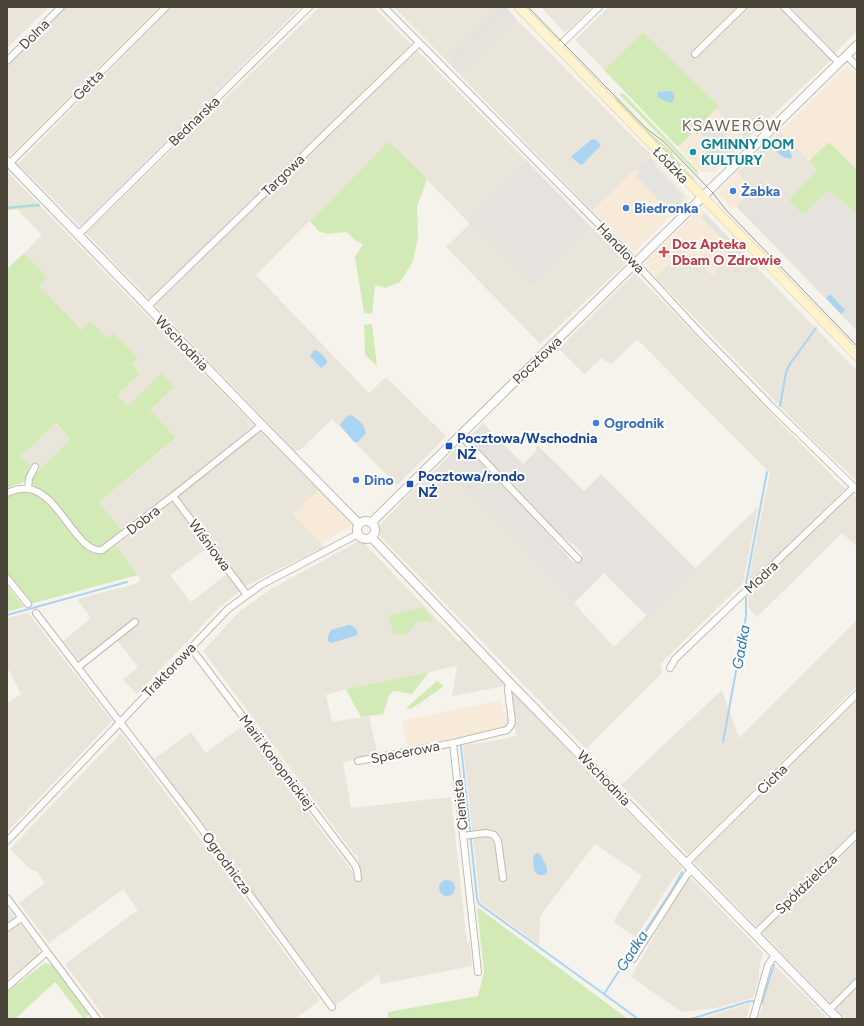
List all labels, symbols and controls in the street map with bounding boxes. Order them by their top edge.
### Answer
street label: Dolna [16,16,53,53]
street label: Getta [70,67,107,104]
street label: Bednarska [165,93,223,150]
district label: KSAWERÓW [682,116,782,135]
place label: GMINNY DOM KULTURY [701,136,794,169]
street label: Łódzka [649,144,692,187]
marker: GMINNY DOM KULTURY [688,147,698,157]
street label: Targowa [258,151,308,200]
place label: Żabka [741,183,780,200]
marker: Żabka [728,186,738,196]
place label: Biedronka [634,200,698,217]
marker: Biedronka [621,203,631,213]
street label: Handlowa [593,220,648,277]
place label: Doz Apteka Dbam O Zdrowie [672,236,781,269]
marker: Doz Apteka Dbam O Zdrowie [659,247,669,257]
street label: Wschodnia [151,312,212,374]
street label: Pocztowa [509,333,565,388]
place label: Ogrodnik [604,415,665,432]
marker: Ogrodnik [591,418,601,428]
place label: Pocztowa/Wschodnia NŻ [457,430,597,463]
marker: Pocztowa/Wschodnia NŻ [444,441,454,451]
place label: Pocztowa/rondo NŻ [418,468,525,501]
place label: Dino [364,472,394,489]
marker: Dino [351,475,361,485]
marker: Pocztowa/rondo NŻ [405,479,415,489]
street label: Dobra [123,502,163,539]
street label: Wiśniowa [185,516,235,574]
street label: Modra [741,557,782,597]
water label: Gadka [728,623,754,671]
street label: Traktorowa [139,639,200,701]
street label: Marii Konopnickiej [235,711,318,813]
street label: Spacerowa [369,737,441,767]
street label: Wschodnia [573,747,634,809]
street label: Cicha [754,761,791,798]
street label: Cienista [449,779,472,831]
street label: Ogrodnicza [198,829,255,898]
street label: Spółdzielcza [772,851,841,918]
water label: Gadka [612,927,652,975]

